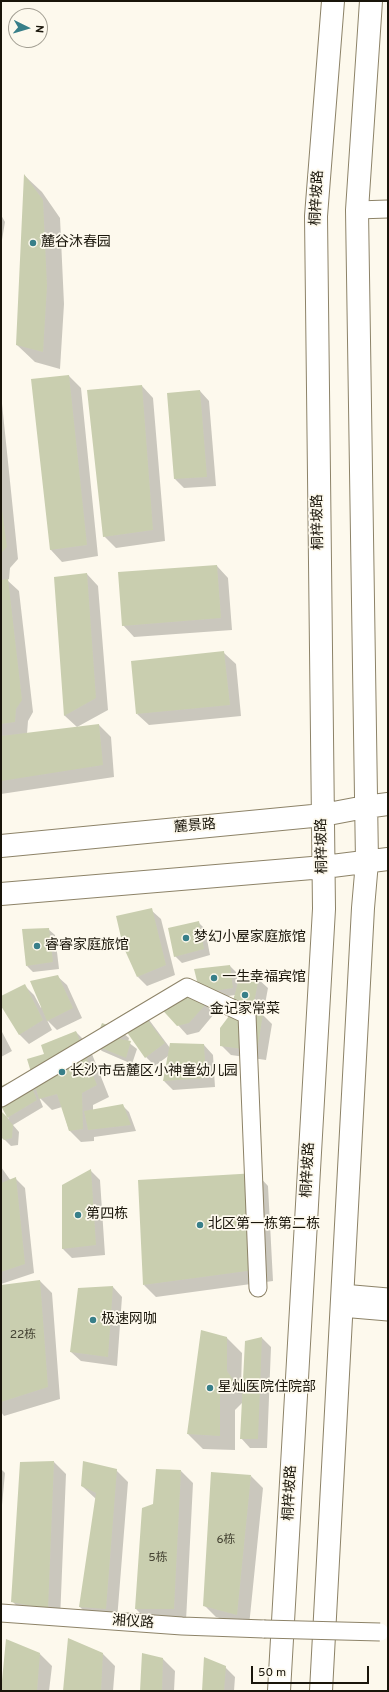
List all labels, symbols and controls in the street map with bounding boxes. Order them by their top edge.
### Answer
north arrow [8,8,48,48]
text: N [32,24,46,34]
street label: 桐梓坡路 [308,170,328,226]
place label: 麓谷沐春园 [41,235,111,251]
marker: 麓谷沐春园 [28,238,38,248]
street label: 桐梓坡路 [310,494,328,550]
street label: 麓景路 [173,817,217,837]
street label: 桐梓坡路 [314,818,332,874]
place label: 梦幻小屋家庭旅馆 [194,930,306,946]
marker: 梦幻小屋家庭旅馆 [181,933,191,943]
place label: 睿睿家庭旅馆 [45,938,129,954]
marker: 睿睿家庭旅馆 [32,941,42,951]
place label: 一生幸福宾馆 [222,970,306,986]
marker: 一生幸福宾馆 [209,973,219,983]
marker: 金记家常菜 [240,990,250,1000]
place label: 金记家常菜 [210,1002,280,1018]
place label: 长沙市岳麓区小神童幼儿园 [70,1064,238,1080]
marker: 长沙市岳麓区小神童幼儿园 [57,1067,67,1077]
street label: 桐梓坡路 [299,1142,319,1198]
place label: 第四栋 [86,1207,128,1223]
marker: 第四栋 [73,1210,83,1220]
place label: 北区第一栋第二栋 [208,1217,320,1233]
marker: 北区第一栋第二栋 [195,1220,205,1230]
place label: 极速网咖 [101,1312,157,1328]
marker: 极速网咖 [88,1315,98,1325]
house number: 22栋 [10,1329,36,1343]
place label: 星灿医院住院部 [218,1380,316,1396]
marker: 星灿医院住院部 [205,1383,215,1393]
street label: 桐梓坡路 [281,1465,301,1521]
house number: 6栋 [216,1534,236,1548]
house number: 5栋 [148,1552,168,1566]
street label: 湘仪路 [111,1613,155,1633]
scale bar [253,1658,371,1684]
text: 50 m [258,1665,286,1681]

